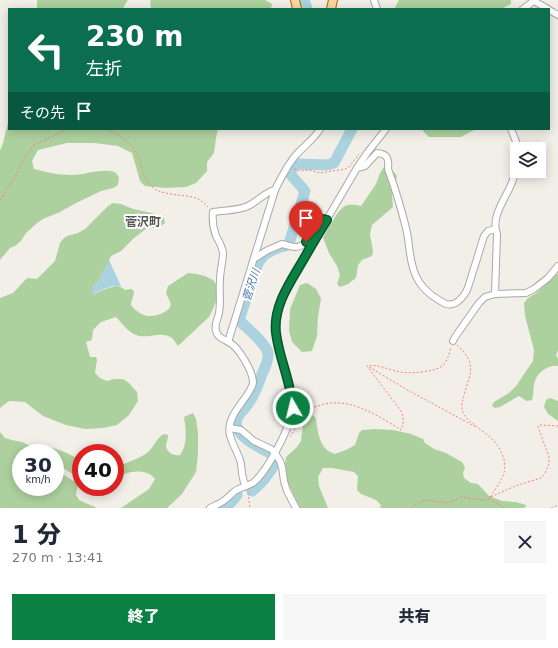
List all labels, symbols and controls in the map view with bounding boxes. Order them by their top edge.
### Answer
text: 230 m [86,20,183,53]
icon: left [20,24,72,76]
text: 左折 [86,58,122,79]
icon: arrive [73,100,95,122]
text: その先 [20,104,65,122]
map controls [510,142,546,178]
button: layers [510,142,546,178]
pin [289,201,323,242]
icon: arrive [295,207,317,229]
district label: 菅沢町 [125,215,161,229]
water label: 菅沢川 [240,267,263,303]
position arrow [272,387,314,429]
speed limit sign: 40 [72,444,124,496]
text: 30 [24,453,52,477]
text: km/h [25,474,51,485]
text: 1 分 [12,521,61,549]
button: close [504,521,546,563]
text: 270 m · 13:41 [12,550,103,565]
button: 終了 [12,594,275,640]
button: 共有 [283,594,546,640]

